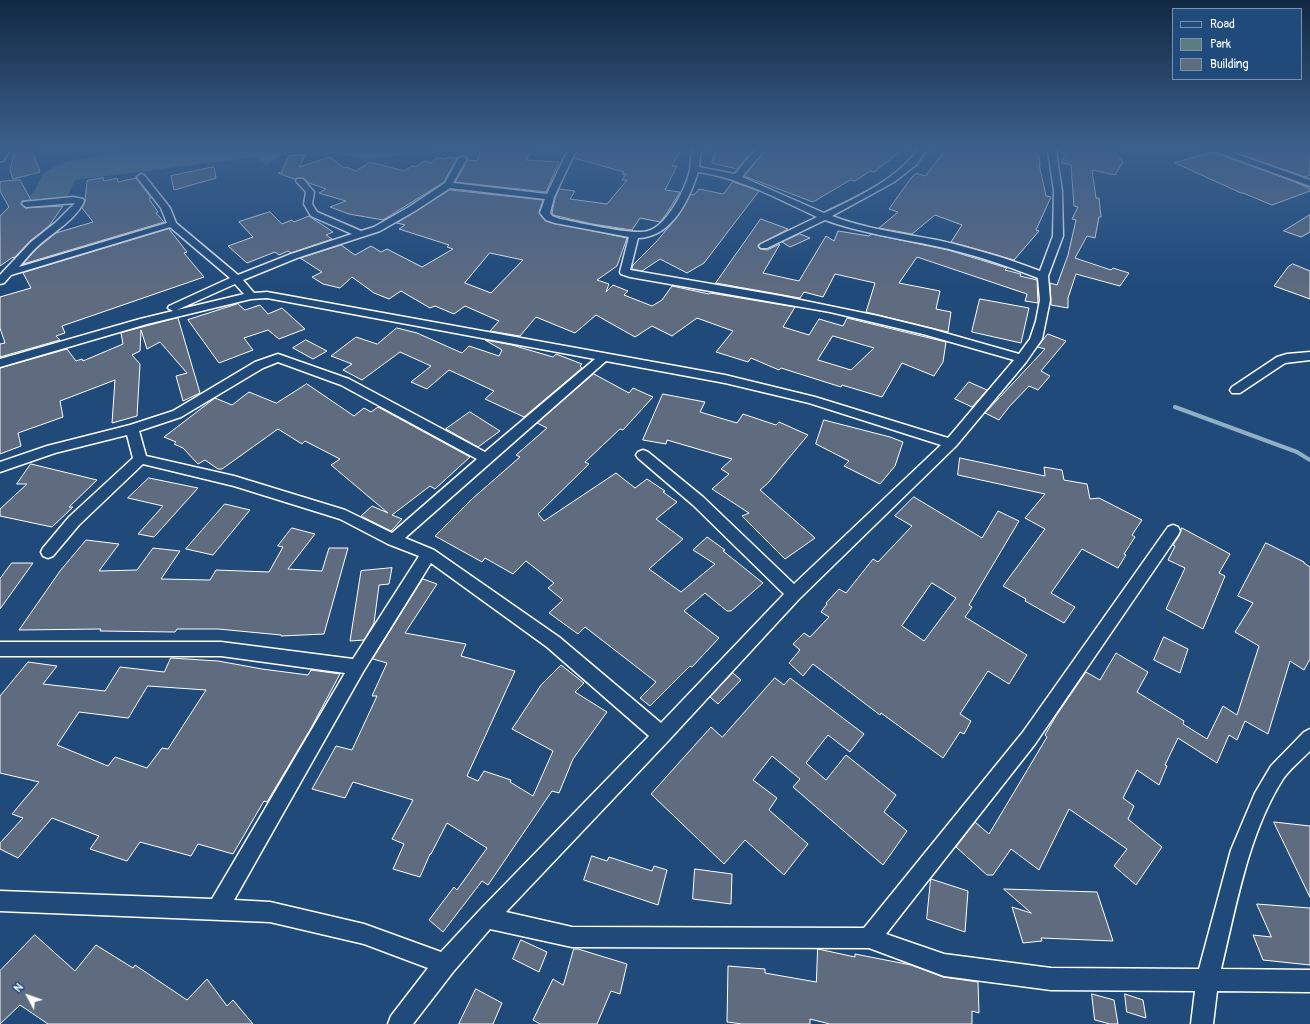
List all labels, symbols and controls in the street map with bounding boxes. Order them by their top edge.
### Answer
legend [1172,8,1302,80]
text: Road [1210,17,1235,32]
text: Park [1210,37,1231,52]
text: Building [1210,57,1249,72]
north arrow [8,976,48,1016]
text: N [11,981,26,995]

